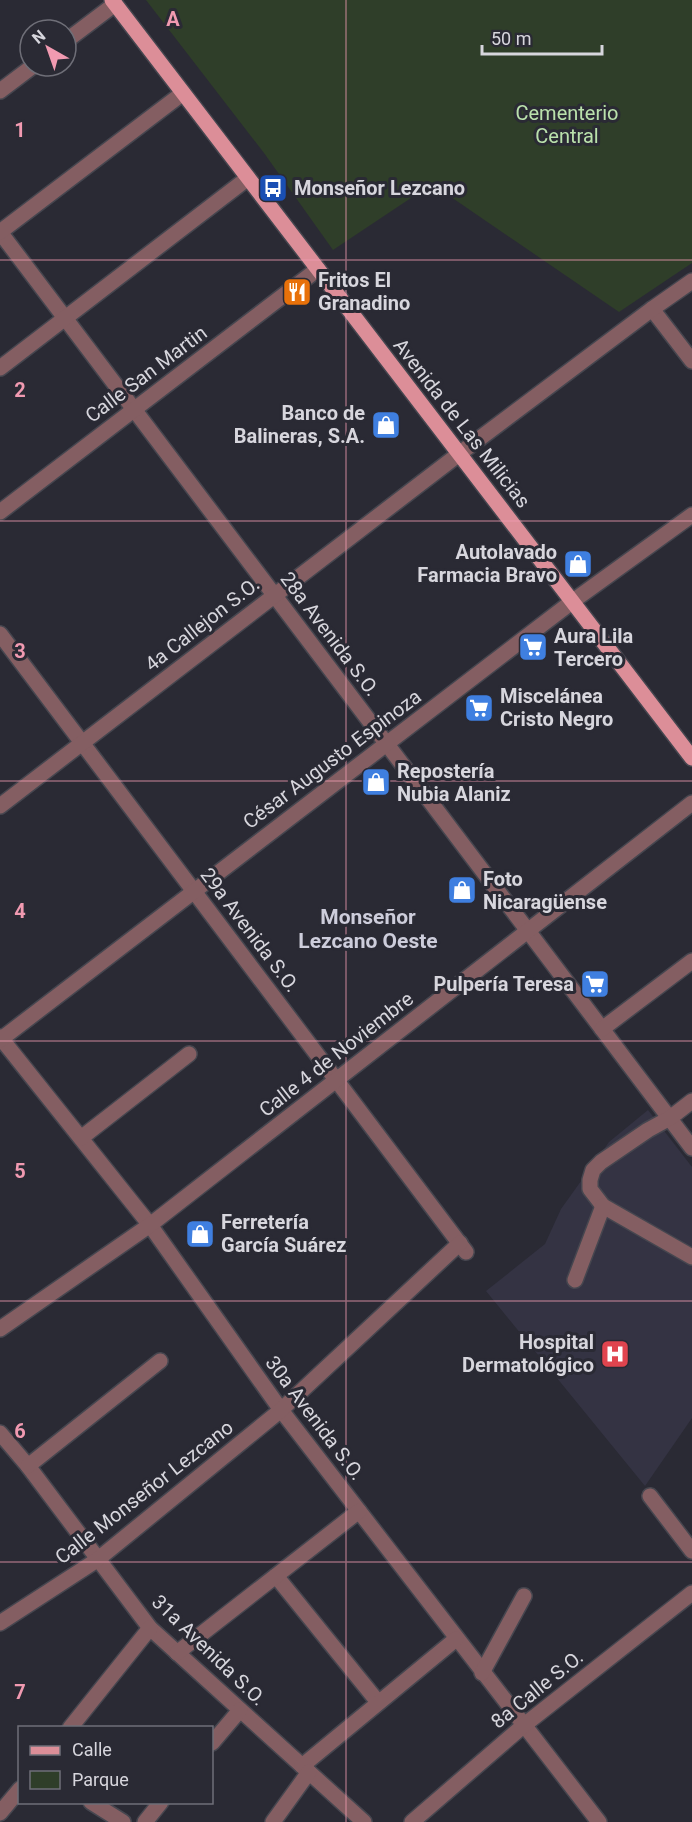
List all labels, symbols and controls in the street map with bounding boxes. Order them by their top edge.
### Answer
text: A [166,7,180,31]
north arrow [18,18,78,78]
scale bar [482,18,602,56]
text: N [28,26,49,48]
text: 50 m [491,28,531,49]
park label: Cementerio Central [515,101,619,148]
text: 1 [14,118,26,142]
bus stop icon: Monseñor Lezcano [257,172,289,204]
place label: Monseñor Lezcano [294,176,465,200]
place label: Fritos El Granadino [318,268,410,315]
restaurant icon: Fritos El Granadino [281,276,313,308]
street label: Calle San Martin [80,320,212,428]
street label: Avenida de Las Milicias [388,334,536,512]
text: 2 [14,378,26,402]
place label: Banco de Balineras, S.A. [234,401,365,448]
shop icon: Banco de Balineras, S.A. [370,409,402,441]
place label: Autolavado Farmacia Bravo [417,540,557,587]
shop icon: Autolavado Farmacia Bravo [562,548,594,580]
street label: 28a Avenida S.O. [276,567,384,701]
street label: 4a Callejon S.O. [140,572,264,676]
place label: Aura Lila Tercero [554,624,634,671]
supermarket icon: Aura Lila Tercero [517,631,549,663]
text: 3 [14,639,26,663]
street label: César Augusto Espinoza [238,684,426,834]
place label: Miscelánea Cristo Negro [500,684,613,731]
supermarket icon: Miscelánea Cristo Negro [463,692,495,724]
place label: Repostería Nubia Alaniz [397,759,511,806]
shop icon: Repostería Nubia Alaniz [360,766,392,798]
street label: 29a Avenida S.O. [196,863,304,997]
place label: Foto Nicaragüense [483,867,607,914]
shop icon: Foto Nicaragüense [446,874,478,906]
text: 4 [14,899,26,923]
district label: Monseñor Lezcano Oeste [298,905,438,953]
supermarket icon: Pulpería Teresa [579,968,611,1000]
place label: Pulpería Teresa [433,972,574,996]
street label: Calle 4 de Noviembre [254,986,418,1122]
text: 5 [14,1159,26,1183]
place label: Ferretería García Suárez [221,1210,346,1257]
shop icon: Ferretería García Suárez [184,1218,216,1250]
place label: Hospital Dermatológico [462,1330,594,1377]
hospital icon: Hospital Dermatológico [599,1338,631,1370]
street label: 30a Avenida S.O. [261,1351,369,1485]
street label: Calle Monseñor Lezcano [50,1415,238,1569]
text: 6 [14,1419,26,1443]
street label: 31a Avenida S.O. [147,1590,271,1710]
street label: 8a Calle S.O. [486,1645,588,1733]
text: 7 [14,1680,26,1704]
legend [18,1726,213,1804]
text: Calle [72,1739,112,1760]
text: Parque [72,1769,129,1790]

